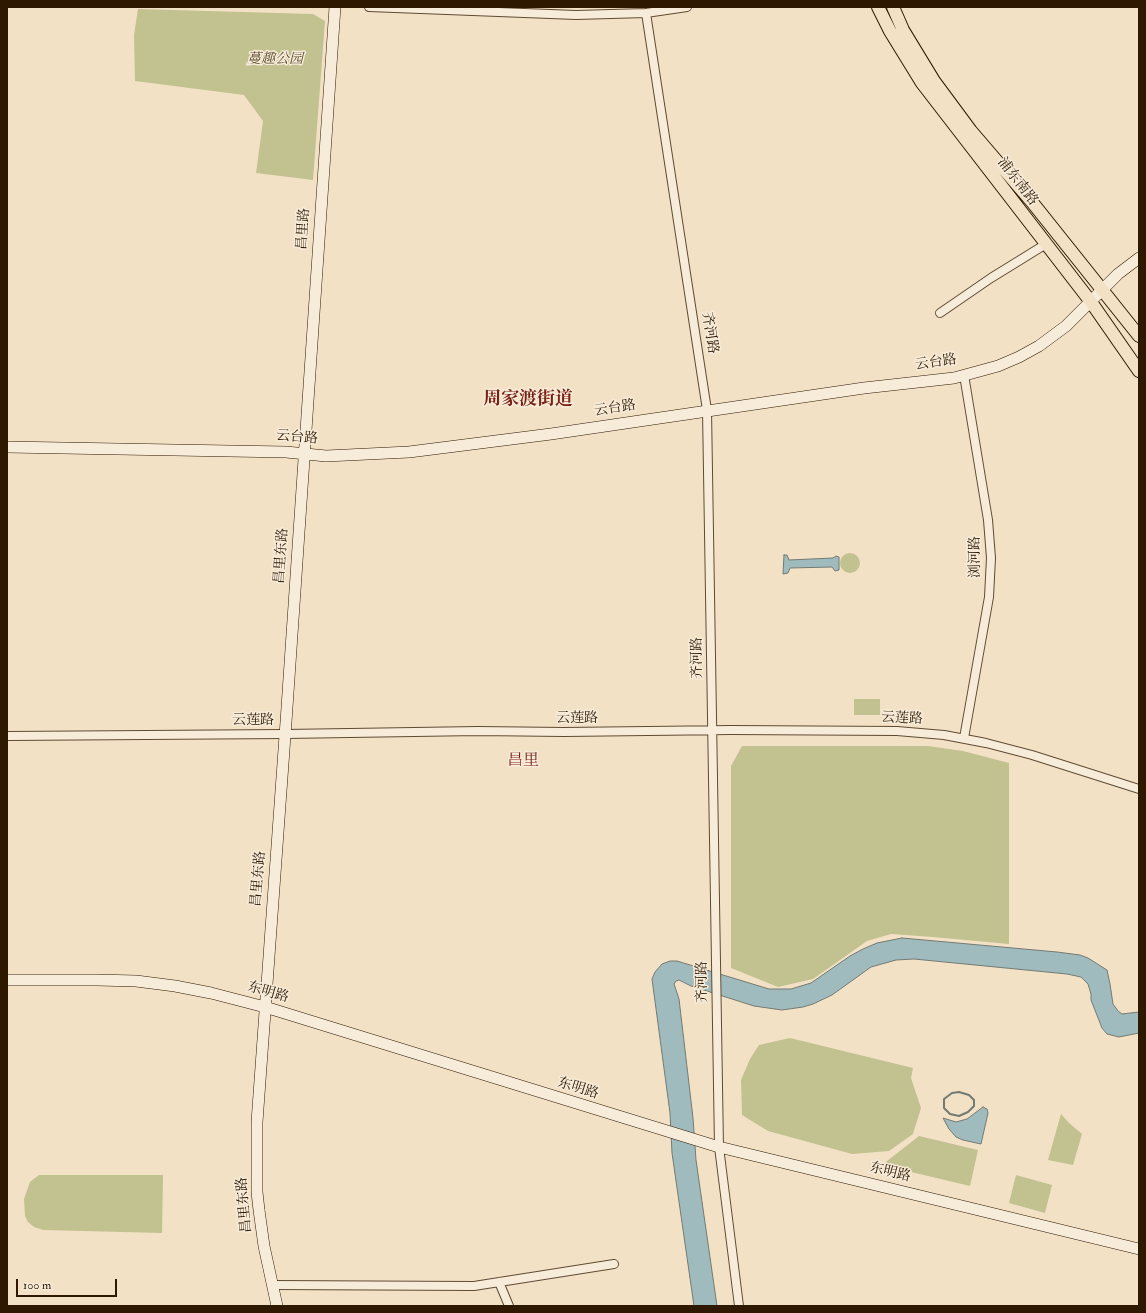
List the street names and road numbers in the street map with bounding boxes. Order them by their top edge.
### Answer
street label: 浦东南路 [993,155,1041,209]
street label: 昌里路 [294,207,314,251]
street label: 齐河路 [697,311,721,355]
street label: 云台路 [914,352,958,374]
street label: 云台路 [593,397,637,421]
street label: 云台路 [275,428,319,448]
street label: 昌里东路 [272,527,292,585]
street label: 浏河路 [967,536,985,578]
street label: 齐河路 [689,637,707,679]
street label: 云莲路 [881,710,923,728]
street label: 云莲路 [556,711,598,727]
street label: 云莲路 [232,713,274,729]
street label: 昌里东路 [248,850,270,908]
street label: 齐河路 [694,961,712,1003]
street label: 东明路 [245,979,291,1007]
street label: 东明路 [555,1075,601,1103]
street label: 东明路 [868,1160,912,1186]
street label: 昌里东路 [234,1176,256,1234]

